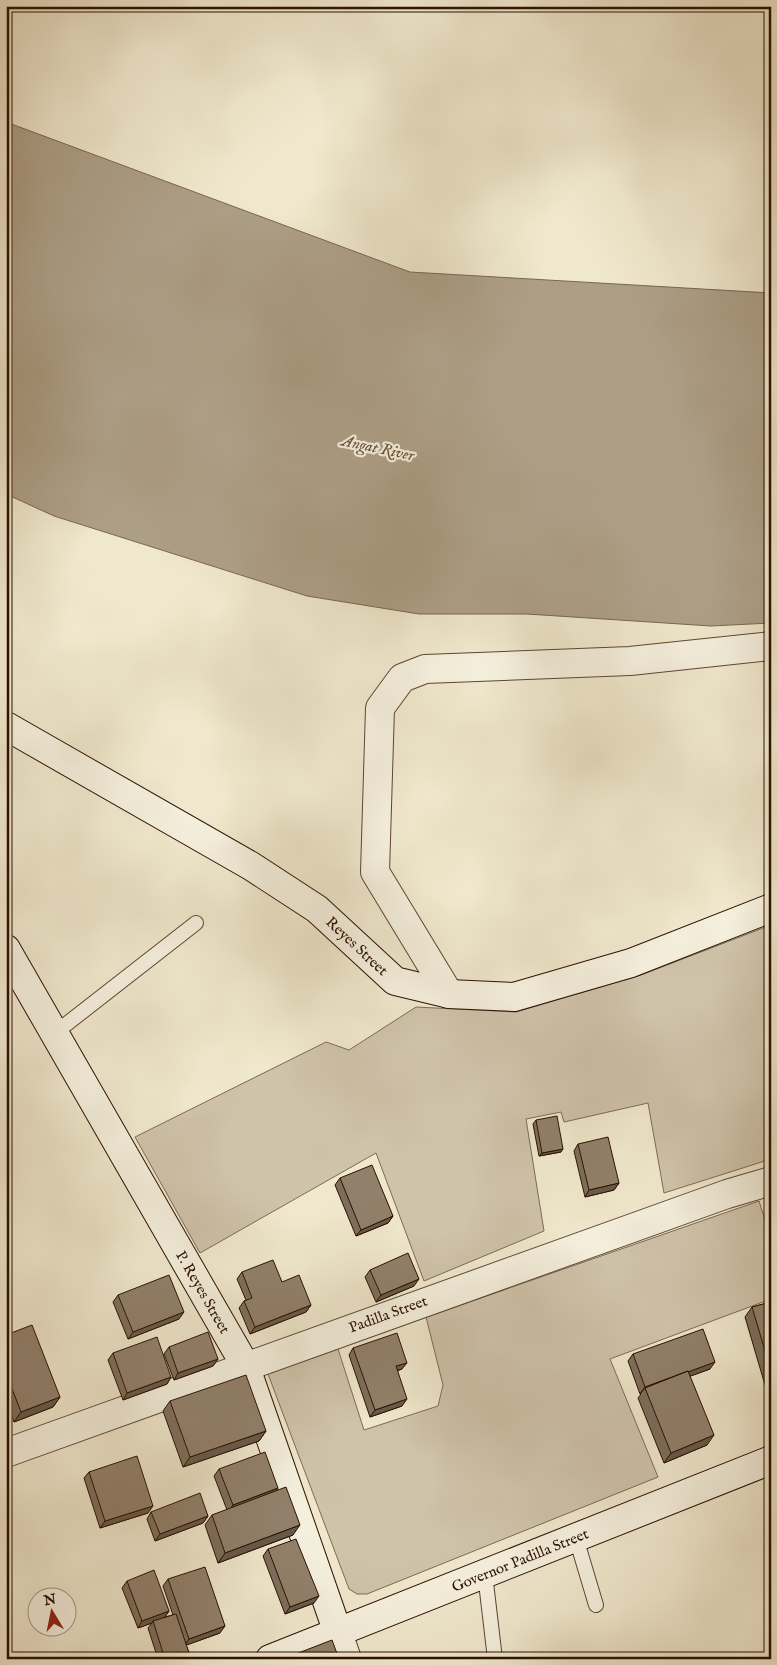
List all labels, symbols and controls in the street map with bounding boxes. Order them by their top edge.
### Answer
water label: Angat River [338,431,417,467]
street label: Reyes Street [322,913,392,980]
street label: P. Reyes Street [171,1247,234,1337]
street label: Padilla Street [346,1291,430,1337]
street label: Governor Padilla Street [449,1524,591,1597]
north arrow [28,1588,78,1638]
text: N [41,1590,57,1610]

